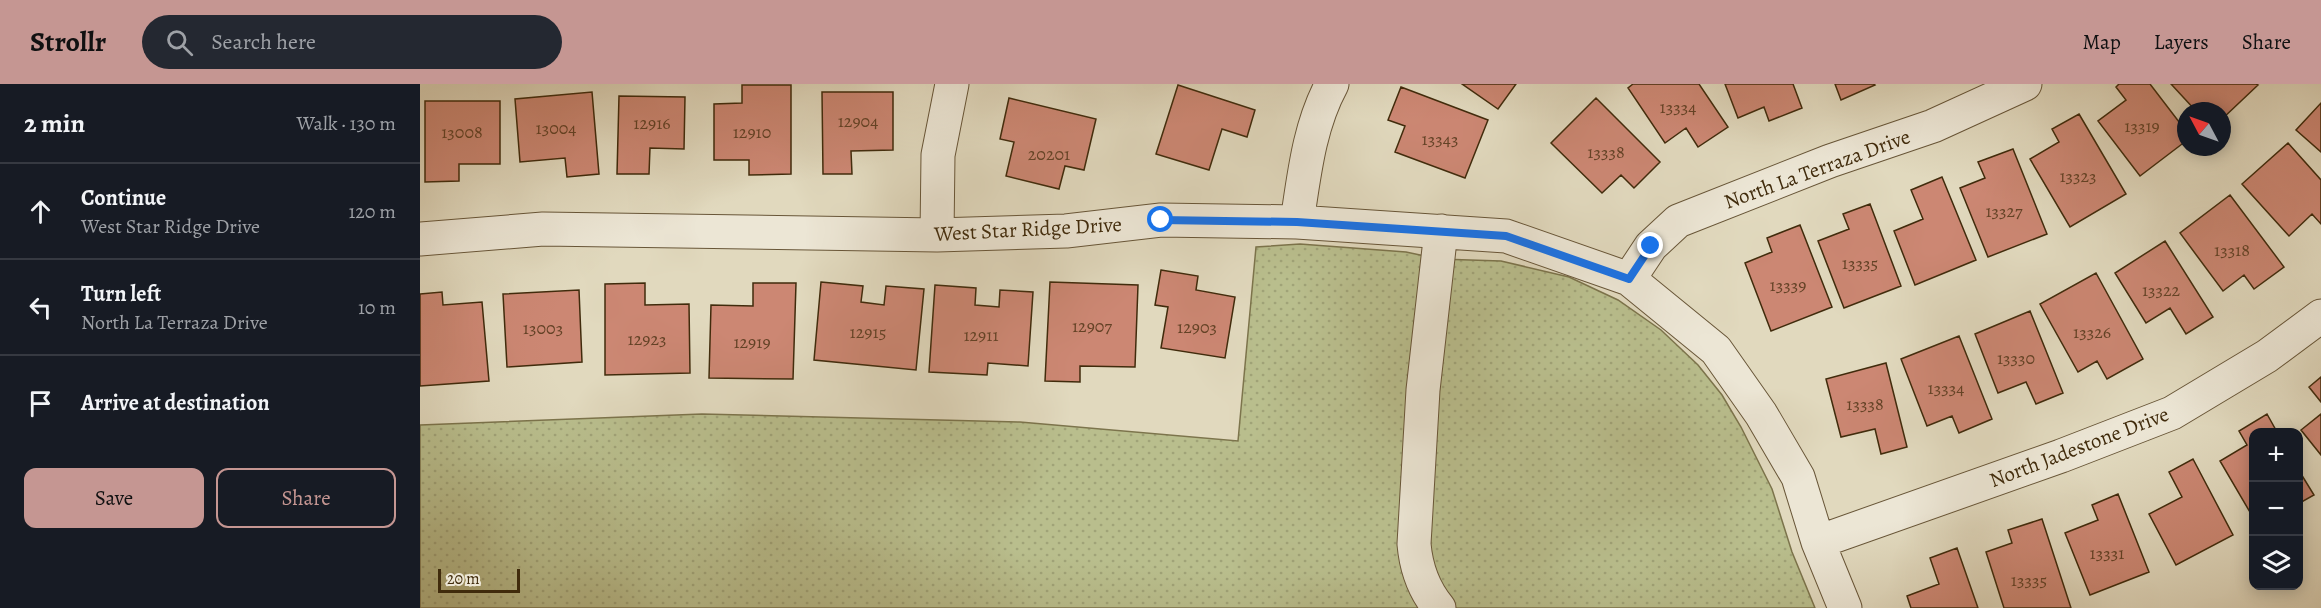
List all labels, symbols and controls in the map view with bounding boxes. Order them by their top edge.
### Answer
search box [142,15,562,69]
text: Strollr [30,23,106,61]
icon: search [163,26,196,59]
text: Search here [211,27,316,57]
text: Map [2082,28,2121,56]
text: Layers [2154,28,2209,56]
text: Share [2242,28,2291,56]
house number: 13334 [1660,95,1696,119]
north arrow [2177,102,2231,156]
text: 2 min [24,106,85,141]
house number: 12904 [838,109,878,133]
text: Walk · 130 m [297,110,396,137]
house number: 12916 [633,111,671,135]
house number: 13319 [2124,114,2160,138]
house number: 13004 [536,116,577,140]
house number: 13008 [441,120,483,144]
house number: 12910 [733,120,771,144]
street label: North La Terraza Drive [1720,122,1914,216]
house number: 13343 [1422,127,1458,151]
house number: 13338 [1587,140,1625,164]
house number: 20201 [1028,142,1070,166]
house number: 13323 [2059,164,2097,188]
text: Continue [81,183,166,213]
icon: ahead [24,195,57,228]
text: 120 m [348,198,396,225]
house number: 13327 [1985,199,2023,223]
route start [1147,206,1173,232]
street label: West Star Ridge Drive [932,210,1123,248]
text: West Star Ridge Drive [81,213,260,240]
route end [1637,232,1663,258]
house number: 13318 [2214,238,2250,262]
house number: 13335 [1842,251,1878,275]
house number: 13339 [1770,273,1806,297]
house number: 13322 [2142,278,2181,302]
text: Turn left [81,279,161,309]
icon: left [24,291,57,324]
text: 10 m [358,294,396,321]
text: North La Terraza Drive [81,309,268,336]
house number: 12907 [1072,314,1112,338]
house number: 12903 [1177,315,1217,339]
house number: 13003 [523,316,563,340]
house number: 12915 [850,320,886,344]
house number: 13326 [2073,320,2111,344]
house number: 12911 [963,323,999,347]
house number: 12923 [628,327,666,351]
house number: 12919 [733,330,771,354]
house number: 13330 [1997,346,2035,370]
house number: 13334 [1928,376,1964,400]
icon: arrive [24,387,57,420]
text: Arrive at destination [81,388,270,418]
house number: 13338 [1846,392,1884,416]
street label: North Jadestone Drive [1985,400,2173,494]
map controls [2249,428,2303,590]
button: + [2249,428,2303,482]
button: Save [24,468,204,528]
button: Share [216,468,396,528]
button: − [2249,482,2303,536]
button: layers [2249,536,2303,590]
house number: 13331 [2090,541,2124,565]
scale bar [438,566,520,594]
text: 20 m [447,568,480,590]
house number: 13335 [2011,568,2047,592]

